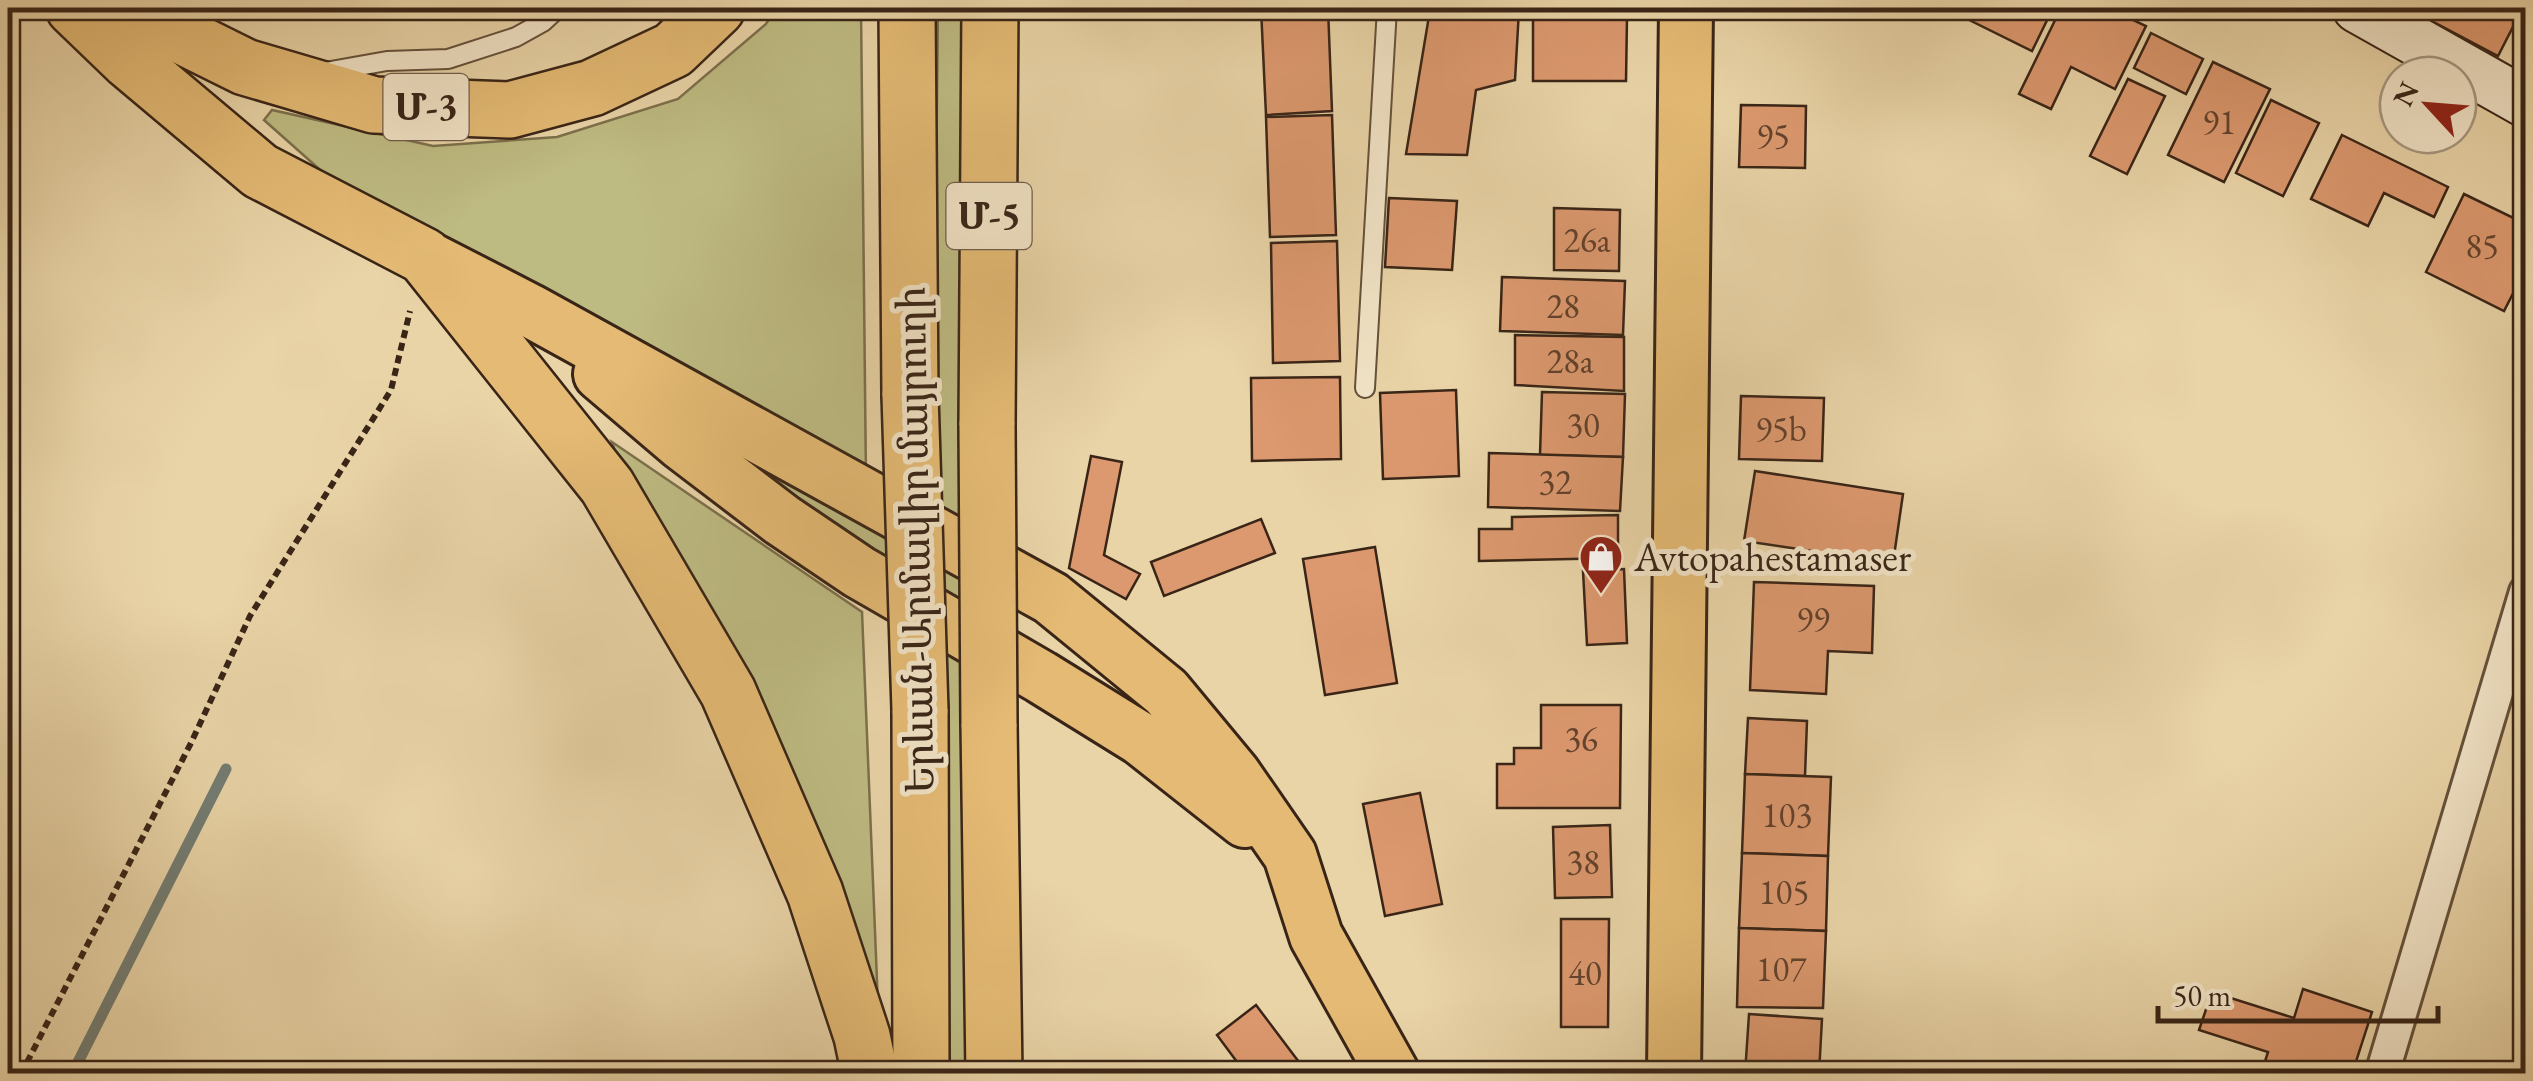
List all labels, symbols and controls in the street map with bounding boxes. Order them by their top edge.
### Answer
north arrow [2378,55,2478,155]
road number: Մ-3 [384,74,468,140]
text: N [2384,76,2427,112]
house number: 91 [2202,99,2236,144]
house number: 95 [1756,113,1790,158]
road number: Մ-5 [946,183,1032,249]
house number: 26a [1563,217,1611,262]
house number: 85 [2465,223,2499,268]
house number: 28 [1546,283,1580,328]
street label: Երևան-Արմավիր մայրուղի [885,286,945,794]
house number: 28a [1546,338,1594,383]
house number: 30 [1566,402,1600,447]
house number: 95b [1755,406,1807,451]
house number: 32 [1538,459,1572,504]
place label: Avtopahestamaser [1633,531,1912,583]
shop icon: Avtopahestamaser [1578,534,1624,595]
house number: 99 [1796,596,1830,641]
house number: 36 [1564,716,1598,761]
house number: 103 [1762,792,1812,837]
house number: 38 [1566,839,1600,884]
house number: 105 [1759,869,1809,914]
house number: 107 [1756,946,1806,991]
house number: 40 [1568,950,1602,995]
scale bar [2158,961,2438,1023]
text: 50 m [2173,976,2231,1015]

